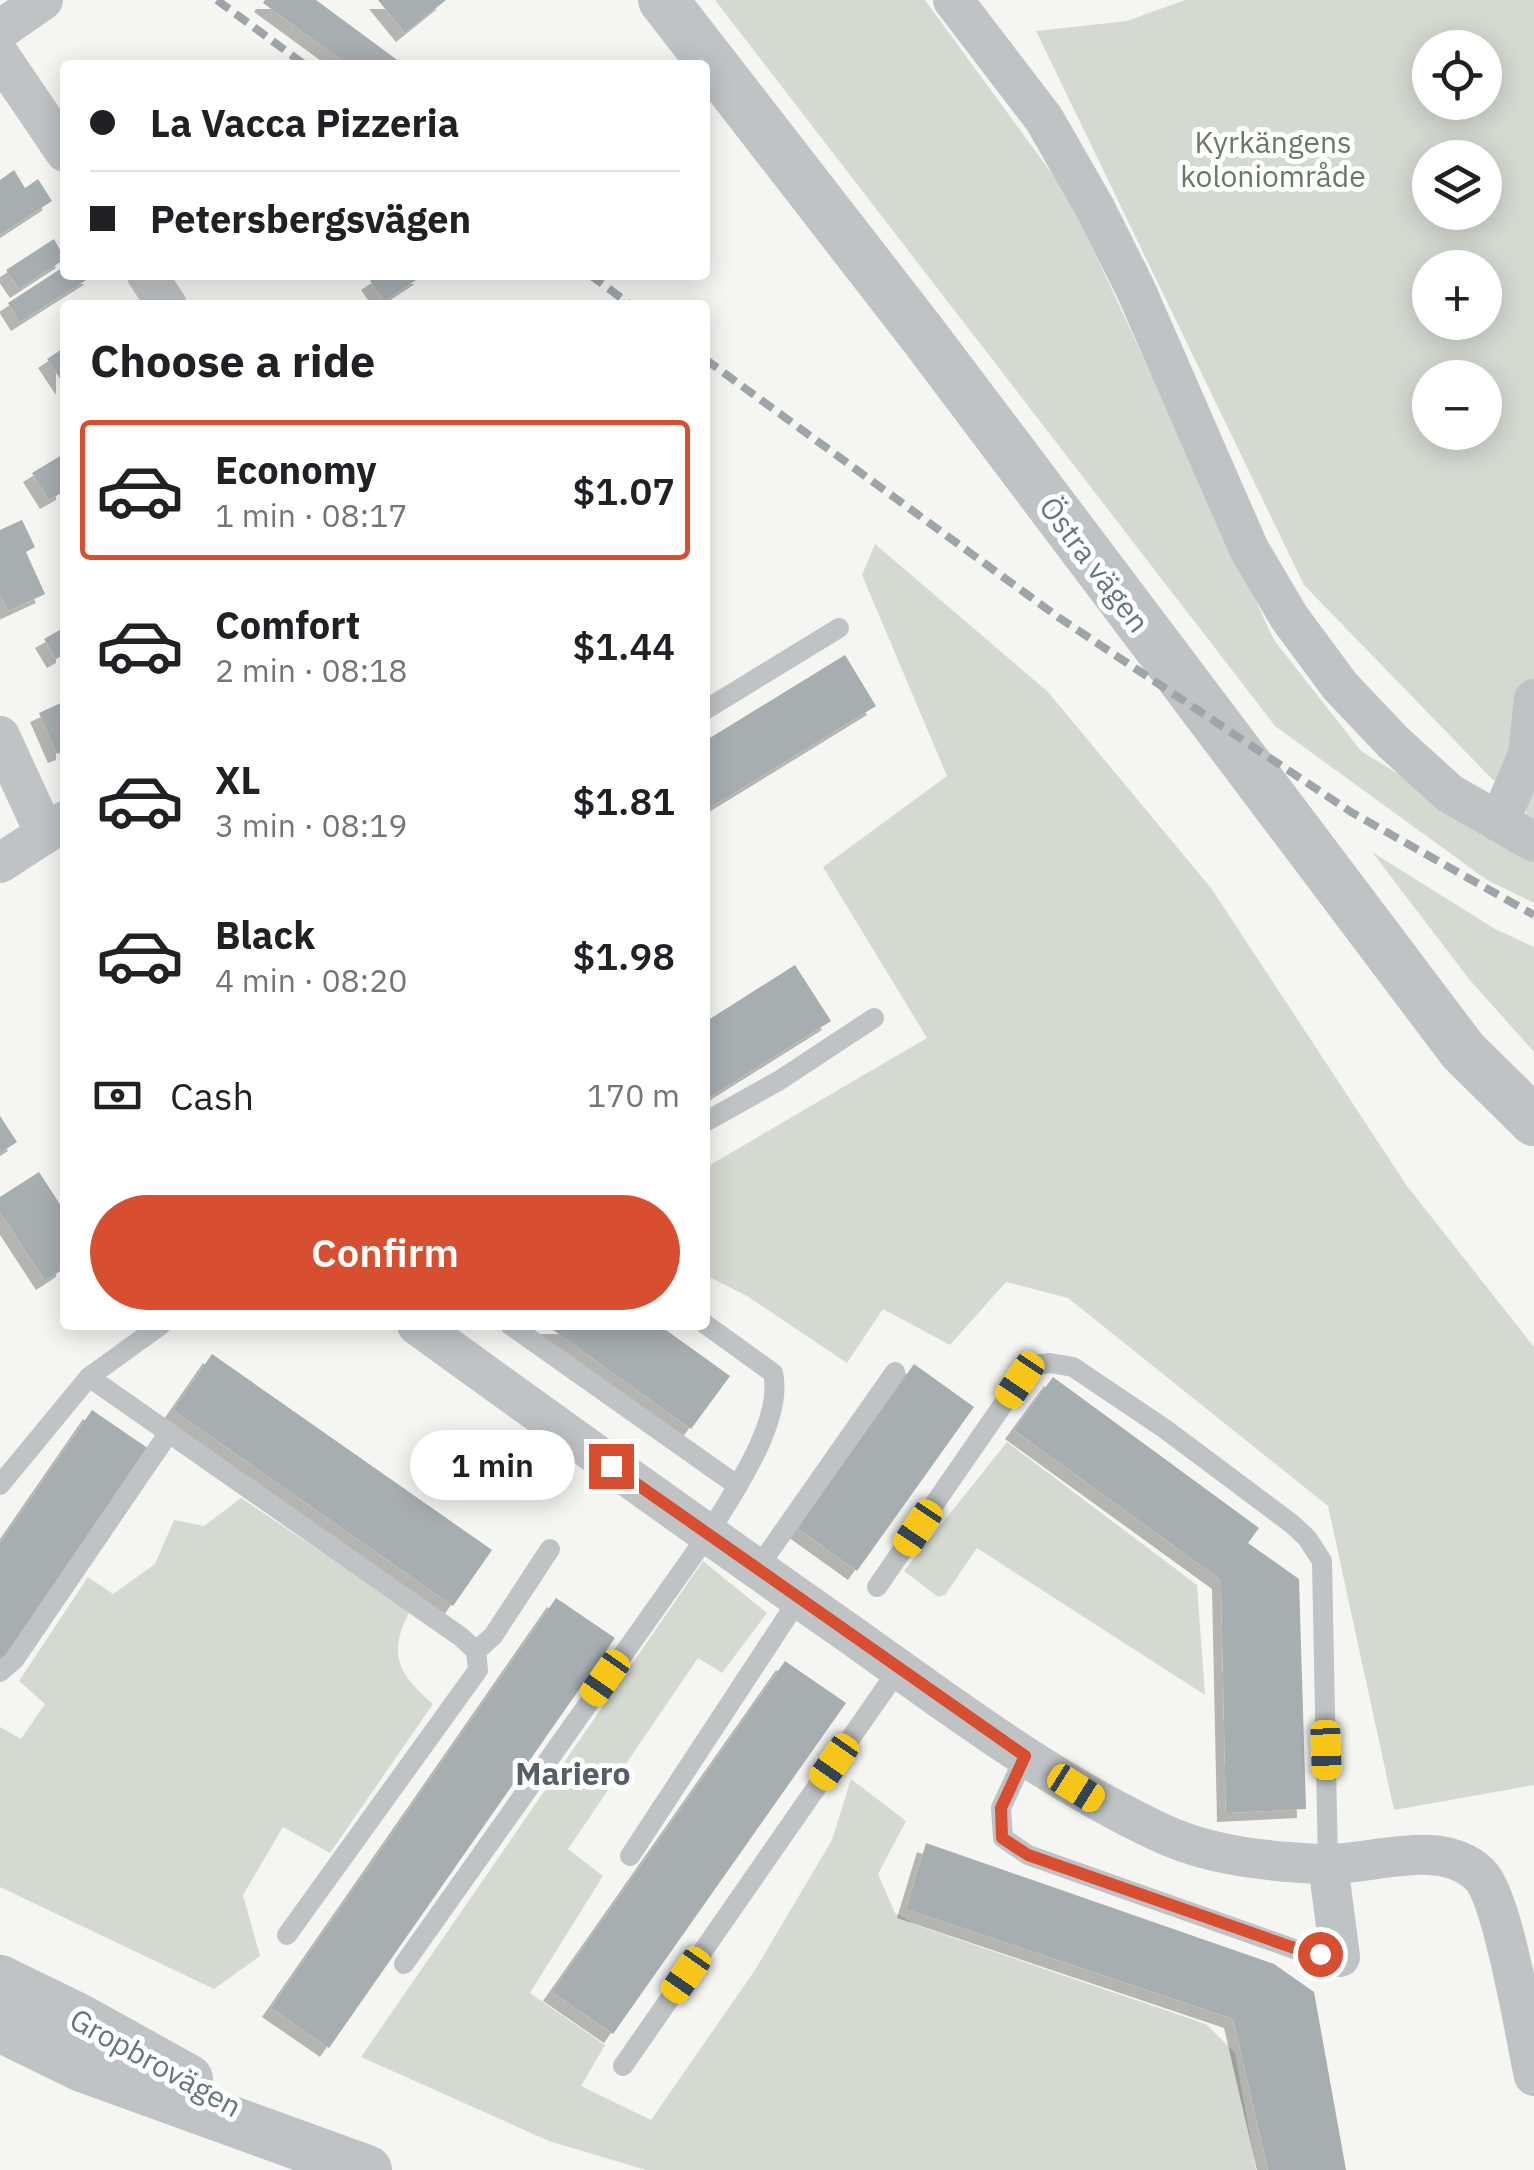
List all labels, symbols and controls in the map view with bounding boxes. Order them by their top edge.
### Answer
map controls [1412,30,1502,450]
button: locate [1412,30,1502,120]
text: La Vacca Pizzeria [150,98,459,147]
park label: Kyrkängens koloniområde [1180,122,1366,195]
button: layers [1412,140,1502,230]
text: Petersbergsvägen [150,194,471,243]
button: + [1412,250,1502,340]
text: Choose a ride [90,331,375,389]
button: − [1412,360,1502,450]
icon: car [95,445,185,535]
text: Economy [215,445,377,494]
text: $1.07 [572,466,675,515]
street label: Östra vägen [1031,488,1159,640]
text: 1 min · 08:17 [215,494,408,536]
icon: car [95,600,185,690]
text: Comfort [215,600,360,649]
text: $1.44 [572,621,675,670]
text: 2 min · 08:18 [215,649,408,691]
icon: car [95,755,185,845]
text: XL [215,755,261,804]
text: $1.81 [572,776,675,825]
text: 3 min · 08:19 [215,804,408,846]
icon: car [95,910,185,1000]
text: Black [215,910,315,959]
text: $1.98 [572,931,675,980]
text: 4 min · 08:20 [215,959,408,1001]
icon: cash [90,1068,145,1123]
text: Cash [170,1071,254,1120]
text: 170 m [587,1074,680,1116]
button: Confirm [90,1195,680,1310]
car [991,1347,1049,1413]
callout: 1 min [411,1431,576,1501]
text: 1 min [451,1444,534,1486]
route end [589,1444,634,1489]
car [889,1495,947,1561]
car [576,1645,634,1711]
car [1310,1719,1342,1781]
car [805,1729,863,1795]
district label: Mariero [515,1752,631,1794]
car [1043,1759,1109,1817]
route start [1298,1932,1343,1977]
car [657,1942,715,2008]
street label: Gropbrovägen [63,1999,249,2125]

